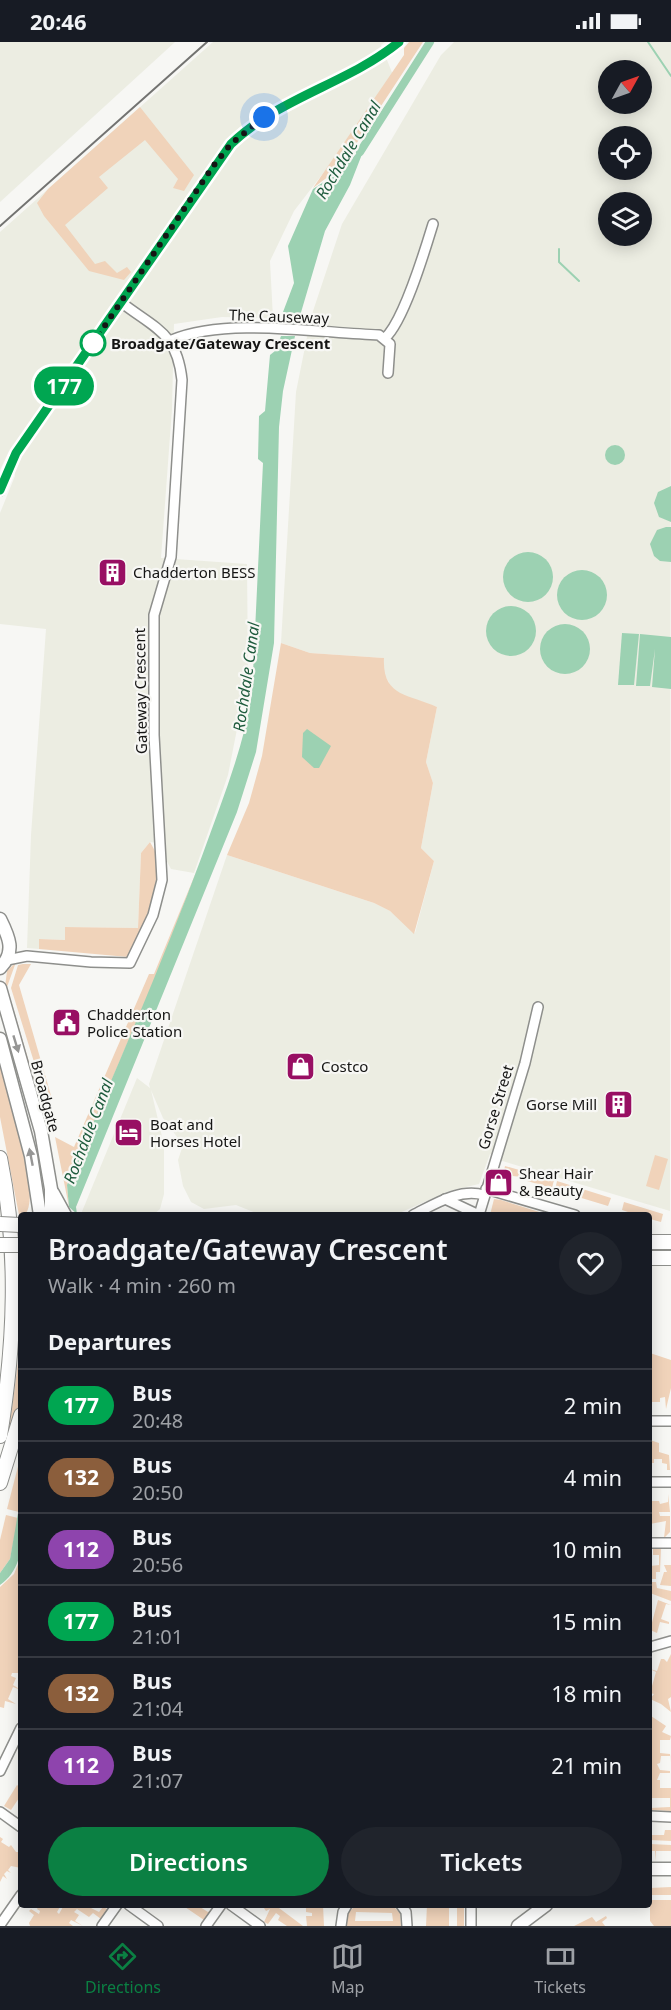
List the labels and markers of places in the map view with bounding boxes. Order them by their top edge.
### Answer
marker: Broadgate/Gateway Crescent [80,330,106,356]
place label: Broadgate/Gateway Crescent [111,333,331,353]
building icon: Chadderton BESS [96,556,128,588]
place label: Chadderton BESS [133,562,256,582]
place label: Chadderton Police Station [87,1004,182,1041]
public building icon: Chadderton Police Station [50,1007,82,1039]
shop icon: Costco [284,1050,316,1082]
place label: Costco [321,1056,368,1076]
building icon: Gorse Mill [602,1088,634,1120]
place label: Gorse Mill [526,1094,597,1114]
place label: Boat and Horses Hotel [150,1114,241,1151]
hotel icon: Boat and Horses Hotel [113,1117,145,1149]
place label: Shear Hair & Beauty [519,1163,593,1200]
shop icon: Shear Hair & Beauty [482,1166,514,1198]

